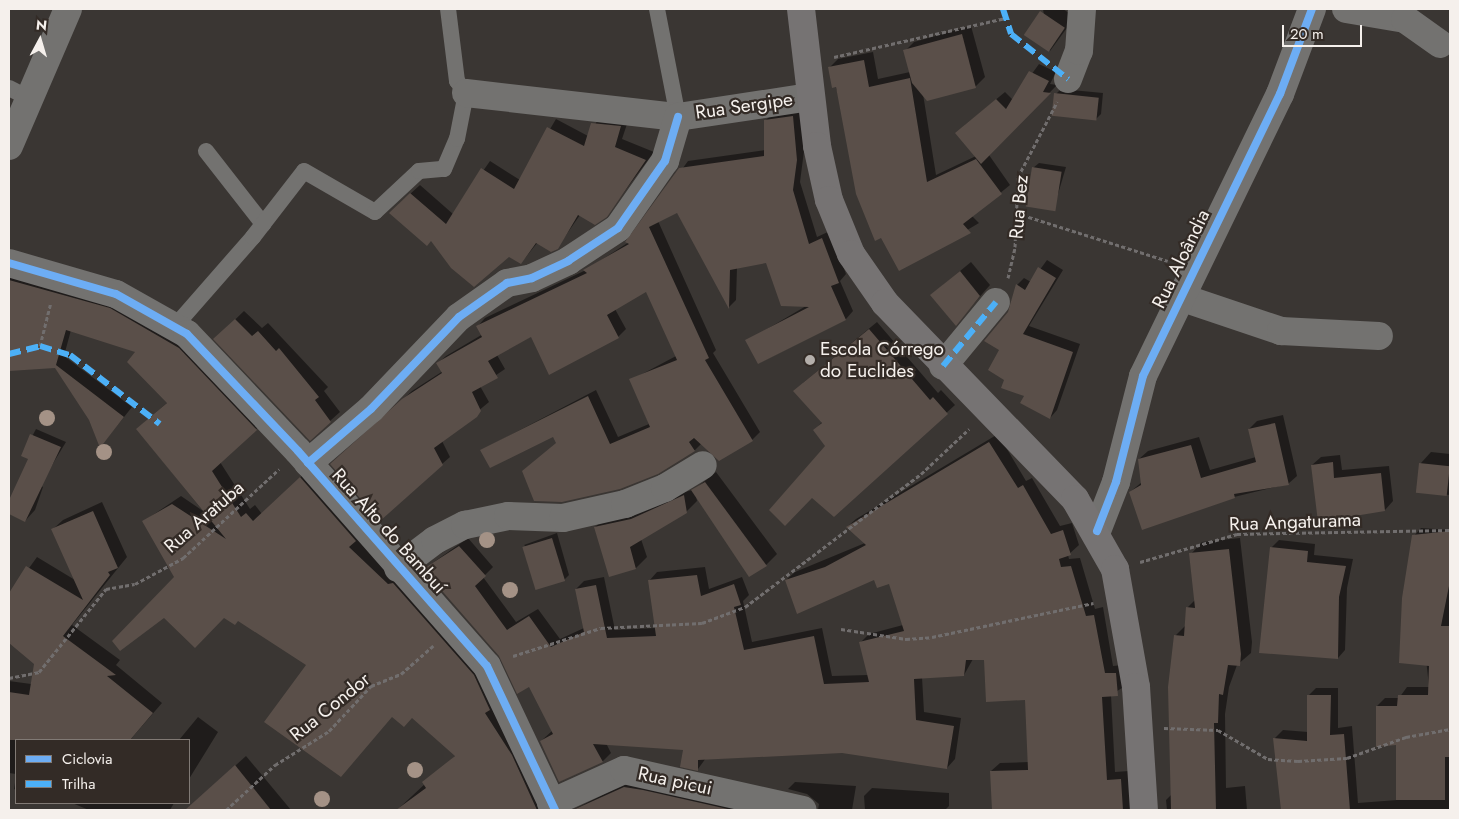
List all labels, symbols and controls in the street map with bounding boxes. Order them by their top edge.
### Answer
north arrow [15,15,65,65]
text: N [35,15,48,36]
scale bar [1284,15,1364,47]
text: 20 m [1290,23,1324,45]
street label: Rua Sergipe [694,88,794,124]
street label: Rua Bez [1005,174,1033,240]
street label: Rua Aloândia [1147,206,1215,312]
place label: Escola Córrego do Euclides [820,338,944,382]
marker: Escola Córrego do Euclides [804,354,816,366]
street label: Rua Alto do Bambuí [327,464,451,598]
street label: Rua Aratuba [159,476,249,558]
street label: Rua Angaturama [1229,508,1361,536]
street label: Rua Condor [285,668,375,746]
legend [15,739,190,804]
text: Ciclovia [62,748,112,770]
street label: Rua picui [636,762,714,800]
text: Trilha [62,773,95,795]

